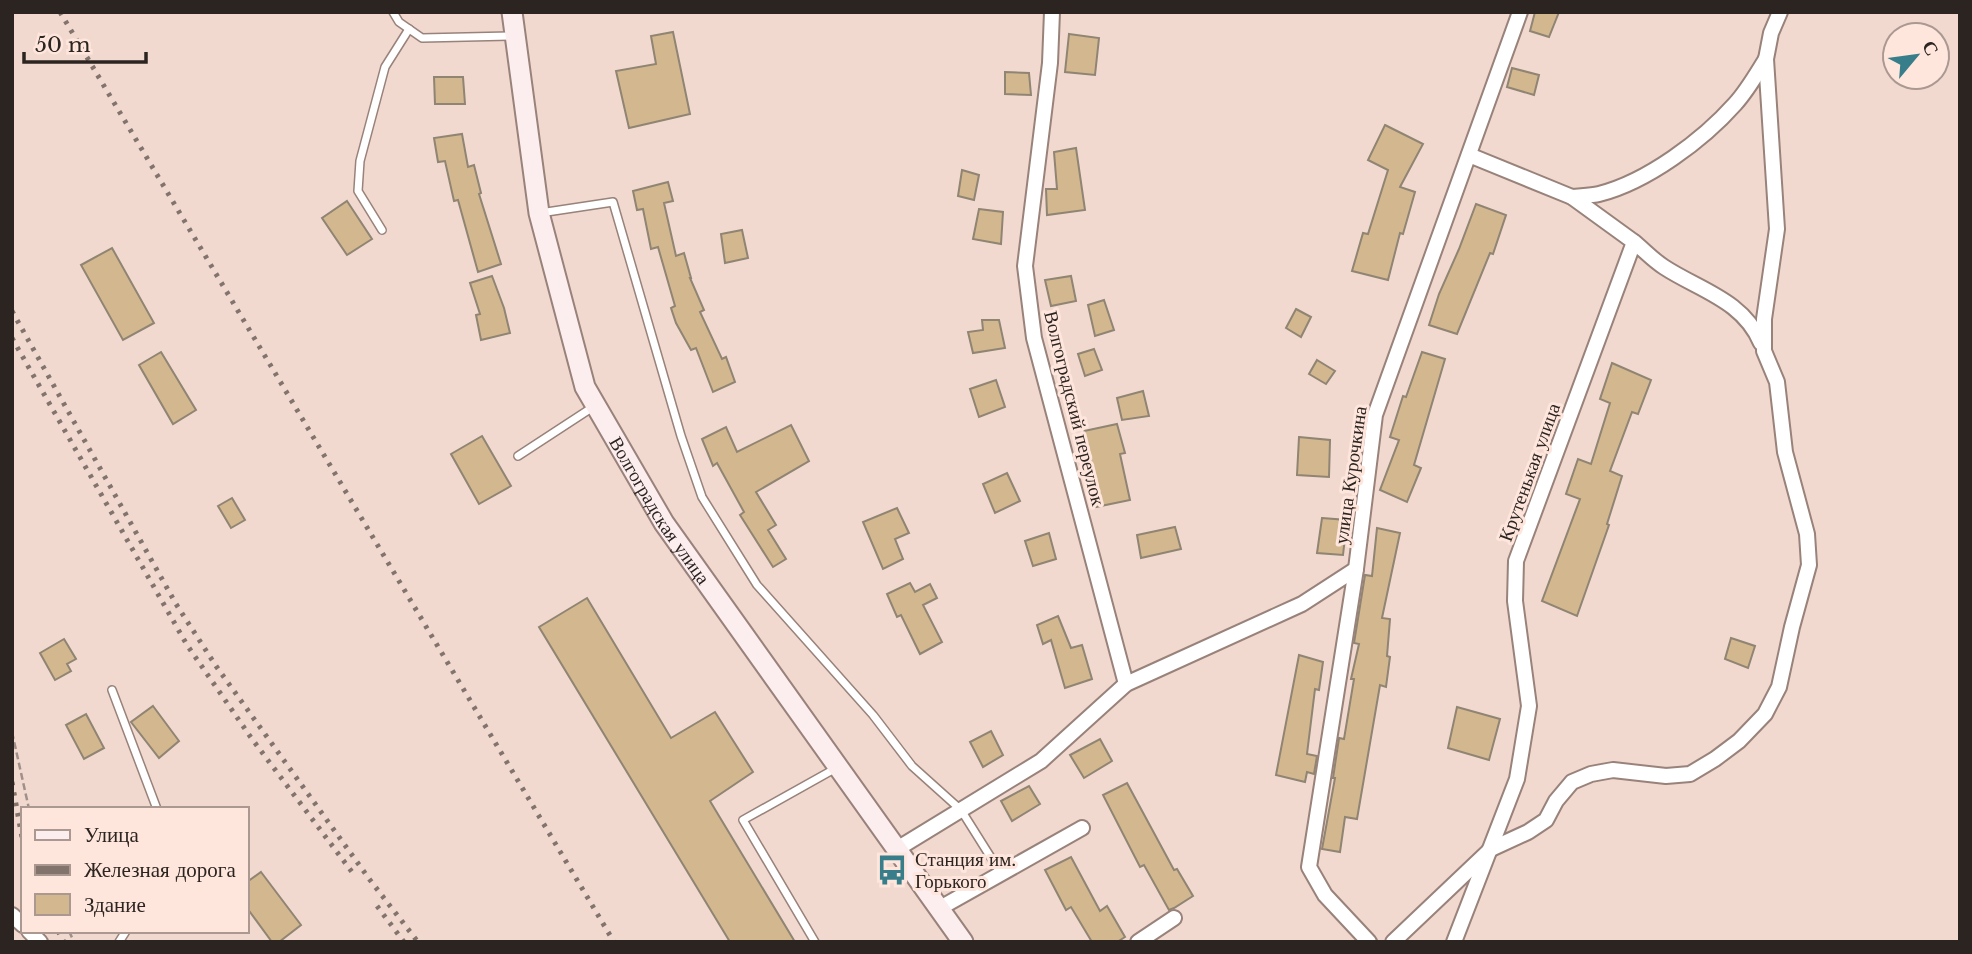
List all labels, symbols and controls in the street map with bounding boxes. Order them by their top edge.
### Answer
scale bar [24,21,147,65]
north arrow [1881,21,1951,91]
text: 50 m [35,32,91,58]
text: С [1917,36,1944,60]
street label: Волгоградский переулок [1039,308,1110,509]
street label: Крутенькая улица [1494,399,1565,544]
street label: улица Курочкина [1329,404,1372,546]
street label: Волгоградская улица [604,432,715,589]
legend [21,807,248,933]
text: Улица [84,822,139,848]
place label: Станция им. Горького [915,848,1016,893]
bus stop icon: Станция им. Горького [875,853,909,887]
text: Железная дорога [84,857,236,883]
text: Здание [84,892,146,918]

